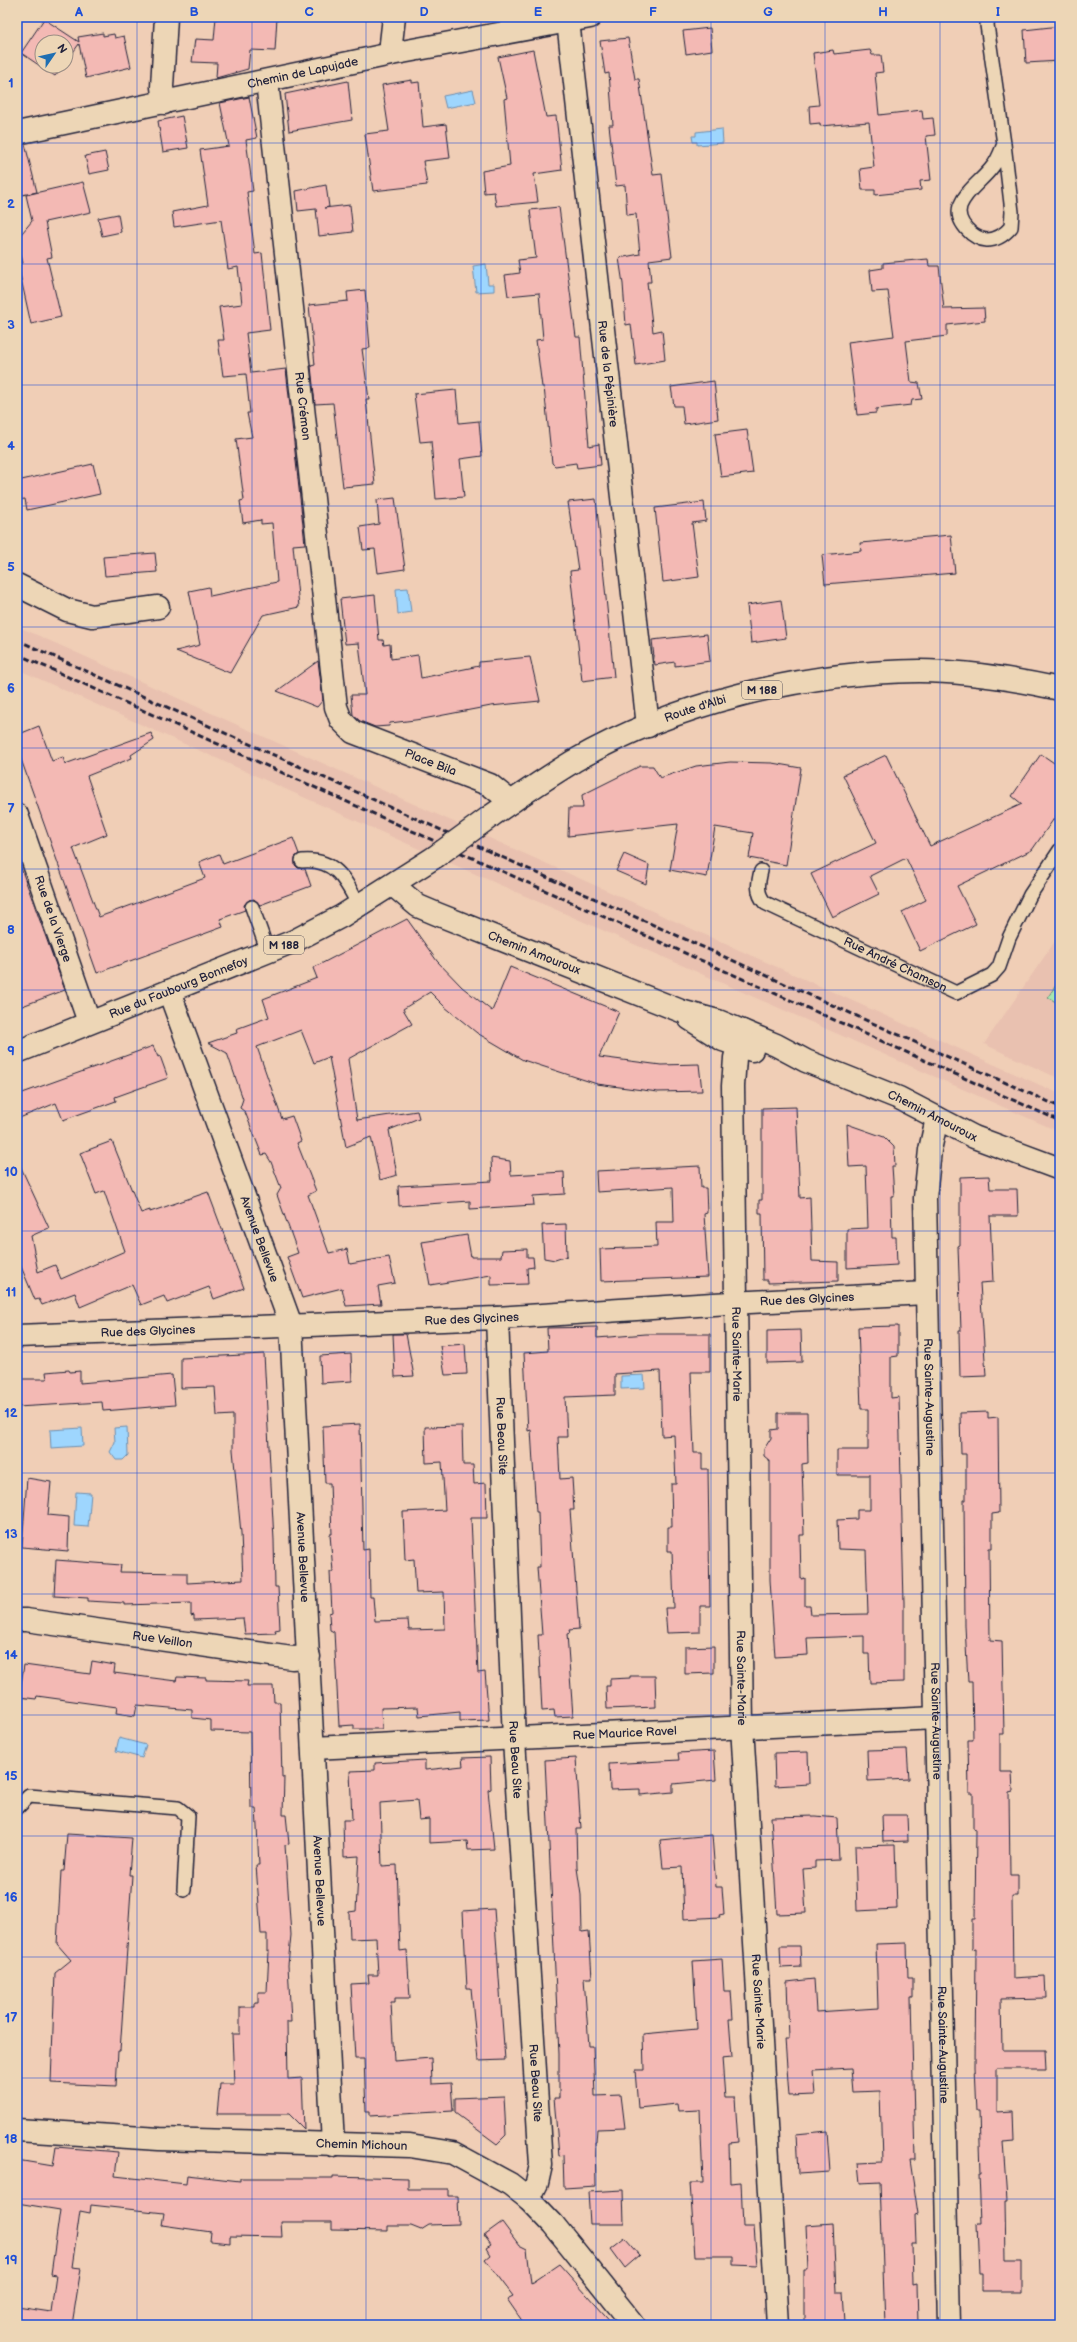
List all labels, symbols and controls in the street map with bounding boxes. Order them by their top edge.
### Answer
text: A [74,4,83,20]
text: B [189,4,199,20]
text: C [304,4,314,20]
text: D [419,4,429,20]
text: E [534,4,543,20]
text: F [649,4,657,20]
text: G [763,4,773,20]
text: H [878,4,888,20]
text: I [996,4,1000,20]
north arrow [34,34,74,74]
text: N [54,42,70,56]
street label: Chemin de Lapujade [246,54,360,92]
text: 1 [8,75,14,91]
text: 2 [7,196,15,212]
text: 3 [7,317,15,333]
street label: Rue de la Pépinière [594,319,621,428]
street label: Rue Crémon [291,371,314,441]
text: 4 [7,438,15,454]
text: 5 [7,559,15,575]
text: 6 [7,680,15,696]
road number: M 188 [742,681,782,699]
street label: Route d'Albi [662,692,728,726]
street label: Place Bila [403,746,459,779]
text: 7 [7,801,15,817]
street label: Rue de la Vierge [31,874,75,964]
text: 8 [7,922,15,938]
street label: Chemin Amouroux [485,928,583,979]
street label: Rue André Chamson [841,934,950,996]
road number: M 188 [264,936,304,954]
street label: Rue du Faubourg Bonnefoy [107,953,251,1022]
text: 9 [7,1043,15,1059]
street label: Chemin Amouroux [885,1087,979,1146]
text: 10 [4,1164,18,1180]
street label: Avenue Bellevue [236,1194,282,1284]
text: 11 [6,1284,16,1300]
street label: Rue des Glycines [759,1290,855,1310]
street label: Rue Sainte-Marie [728,1306,744,1402]
street label: Rue des Glycines [424,1310,520,1329]
street label: Rue des Glycines [100,1322,196,1341]
street label: Rue Sainte-Augustine [920,1338,937,1456]
street label: Rue Beau Site [492,1397,510,1475]
text: 12 [4,1405,18,1421]
street label: Avenue Bellevue [293,1511,312,1603]
text: 13 [4,1526,18,1542]
street label: Rue Veillon [132,1628,194,1652]
street label: Rue Sainte-Marie [733,1630,749,1726]
text: 14 [4,1647,18,1663]
street label: Rue Sainte-Augustine [927,1662,944,1780]
street label: Rue Beau Site [505,1720,525,1799]
street label: Rue Maurice Ravel [572,1723,677,1743]
text: 15 [5,1768,18,1784]
street label: Avenue Bellevue [309,1835,329,1926]
text: 16 [4,1889,18,1905]
street label: Rue Sainte-Marie [748,1953,768,2050]
street label: Rue Sainte-Augustine [934,1986,951,2104]
text: 17 [5,2010,17,2026]
street label: Rue Beau Site [525,2044,545,2122]
text: 18 [4,2131,18,2147]
street label: Chemin Michoun [316,2136,408,2154]
text: 19 [4,2252,18,2268]

